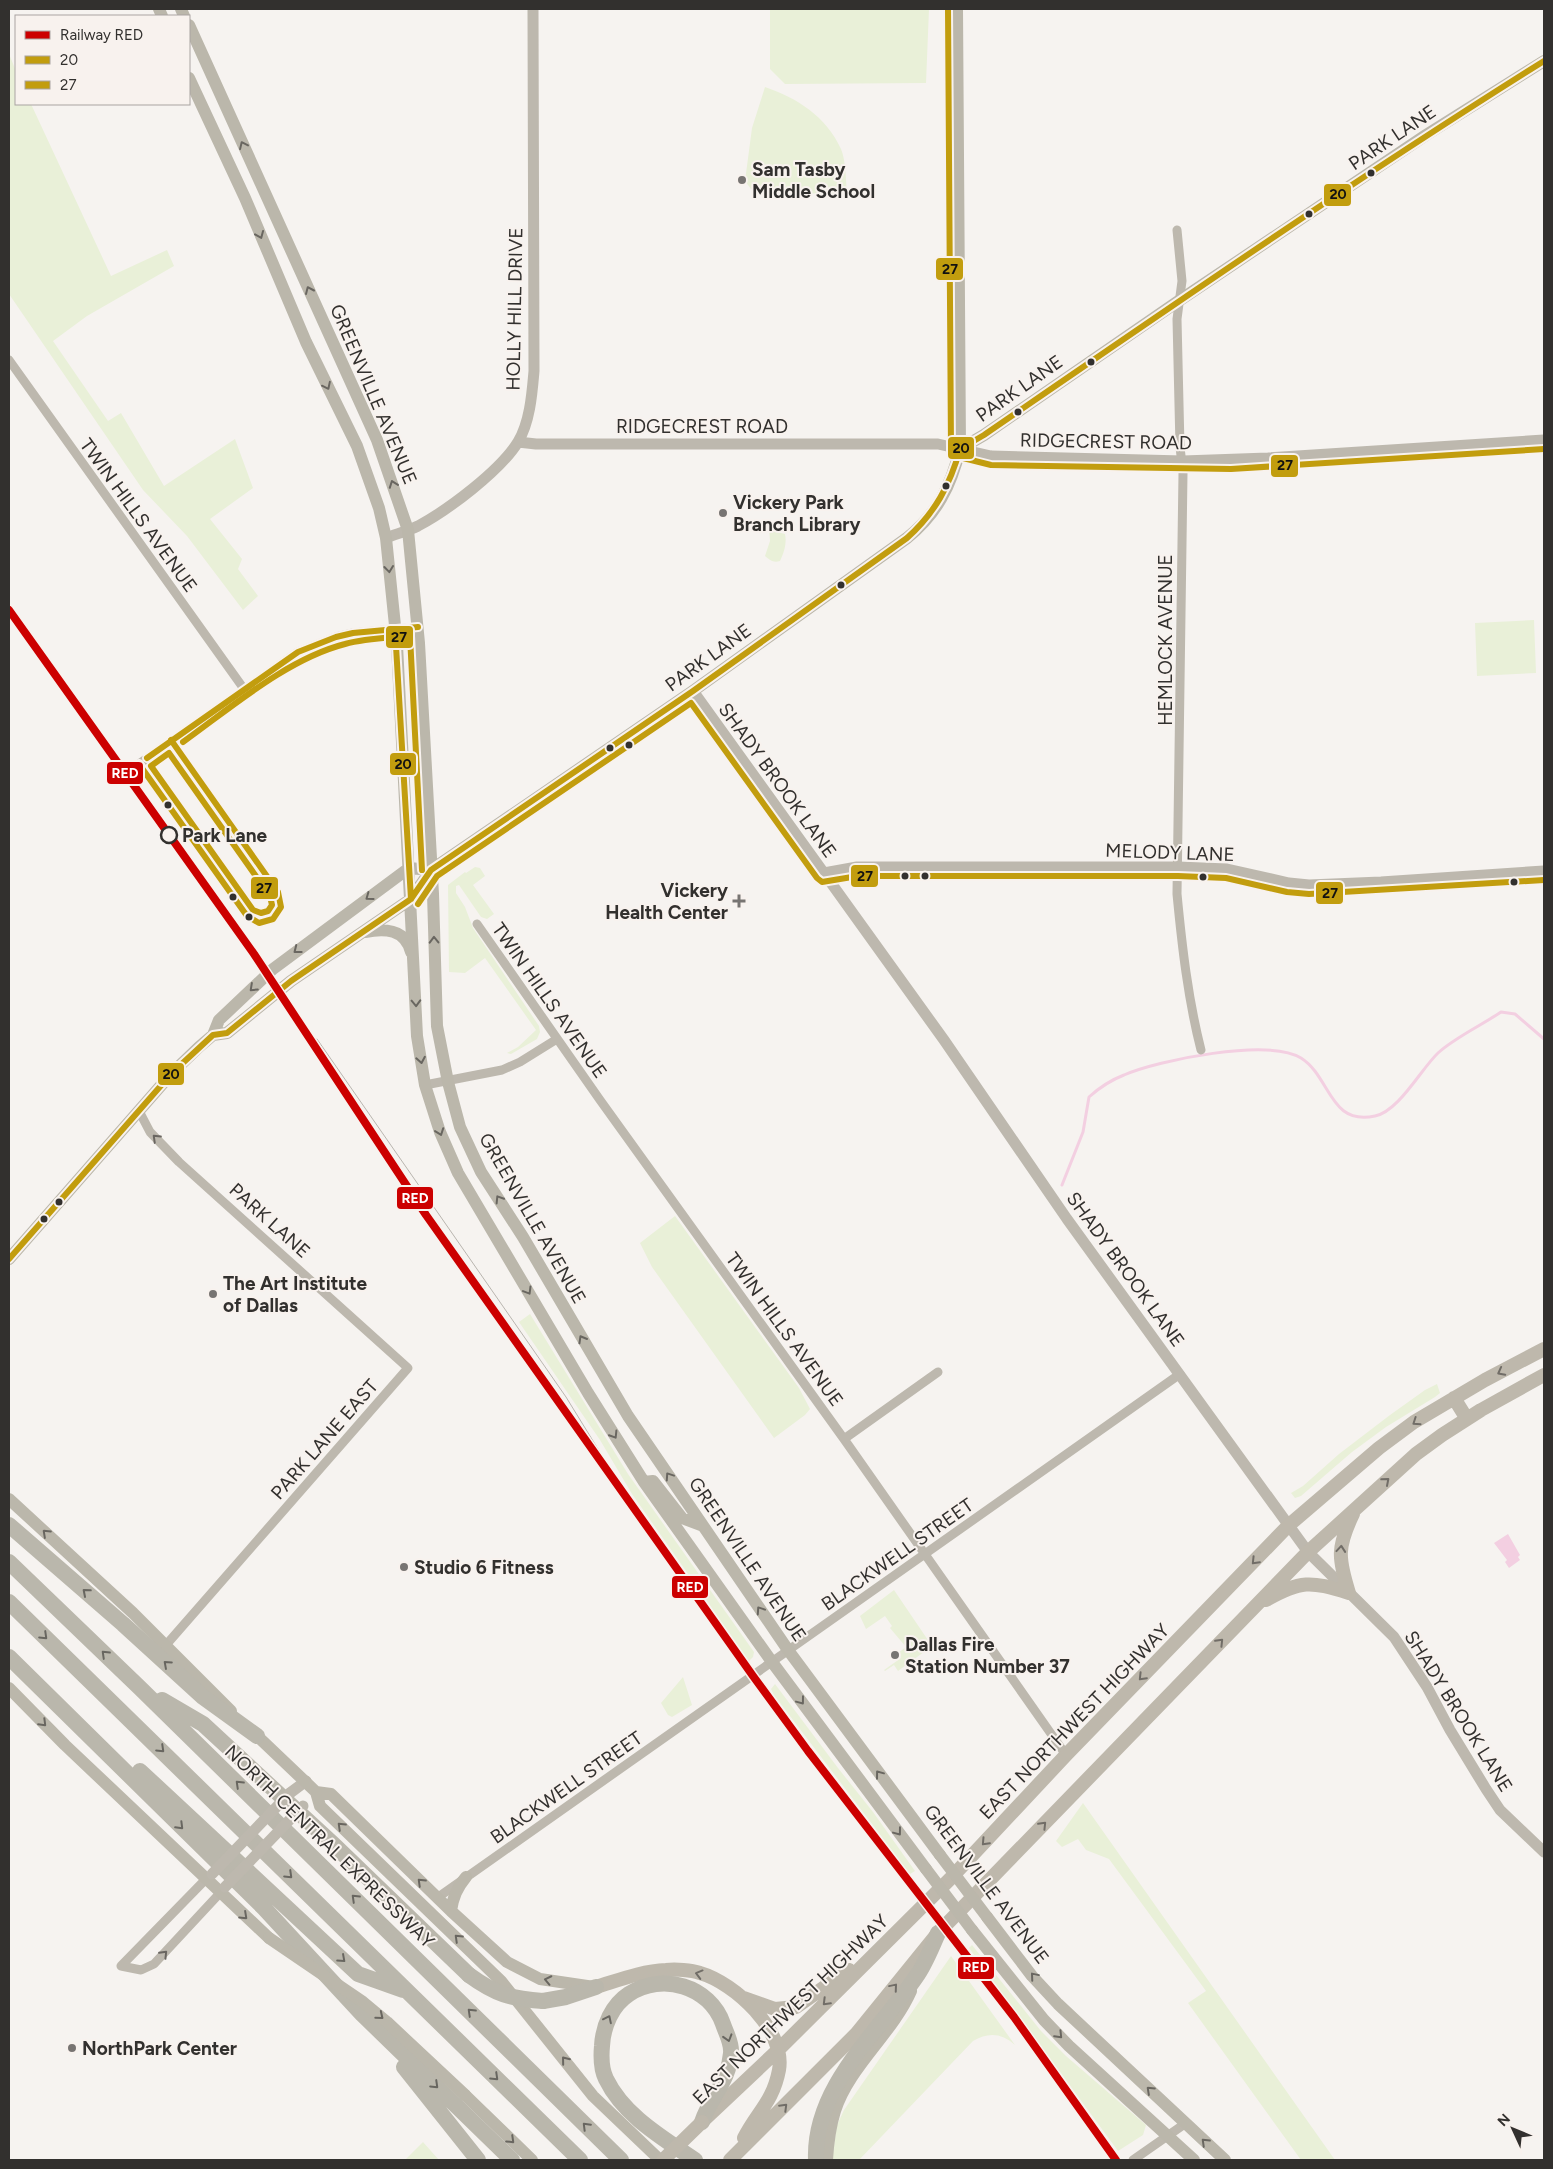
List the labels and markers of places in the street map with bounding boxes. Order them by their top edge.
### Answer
place label: Sam Tasby Middle School [752,158,875,203]
unlabelled marker [1366,168,1376,178]
marker: Sam Tasby Middle School [736,174,748,186]
unlabelled marker [1304,209,1314,219]
unlabelled marker [1086,357,1096,367]
unlabelled marker [1013,407,1023,417]
unlabelled marker [941,481,951,491]
place label: Vickery Park Branch Library [733,491,861,536]
marker: Vickery Park Branch Library [717,507,729,519]
unlabelled marker [836,580,846,590]
unlabelled marker [624,740,634,750]
unlabelled marker [605,743,615,753]
unlabelled marker [163,800,173,810]
place label: Park Lane [182,824,267,847]
marker: Park Lane [160,826,178,844]
unlabelled marker [900,871,910,881]
unlabelled marker [920,871,930,881]
unlabelled marker [1198,872,1208,882]
unlabelled marker [1509,877,1519,887]
place label: Vickery Health Center [605,879,728,924]
unlabelled marker [228,892,238,902]
marker: Vickery Health Center [732,894,746,908]
unlabelled marker [244,912,254,922]
unlabelled marker [54,1197,64,1207]
unlabelled marker [39,1214,49,1224]
place label: The Art Institute of Dallas [223,1272,368,1317]
marker: The Art Institute of Dallas [207,1288,219,1300]
place label: Studio 6 Fitness [414,1556,554,1579]
marker: Studio 6 Fitness [398,1561,410,1573]
place label: Dallas Fire Station Number 37 [905,1633,1070,1678]
marker: Dallas Fire Station Number 37 [889,1649,901,1661]
place label: NorthPark Center [82,2037,237,2060]
marker: NorthPark Center [66,2042,78,2054]

